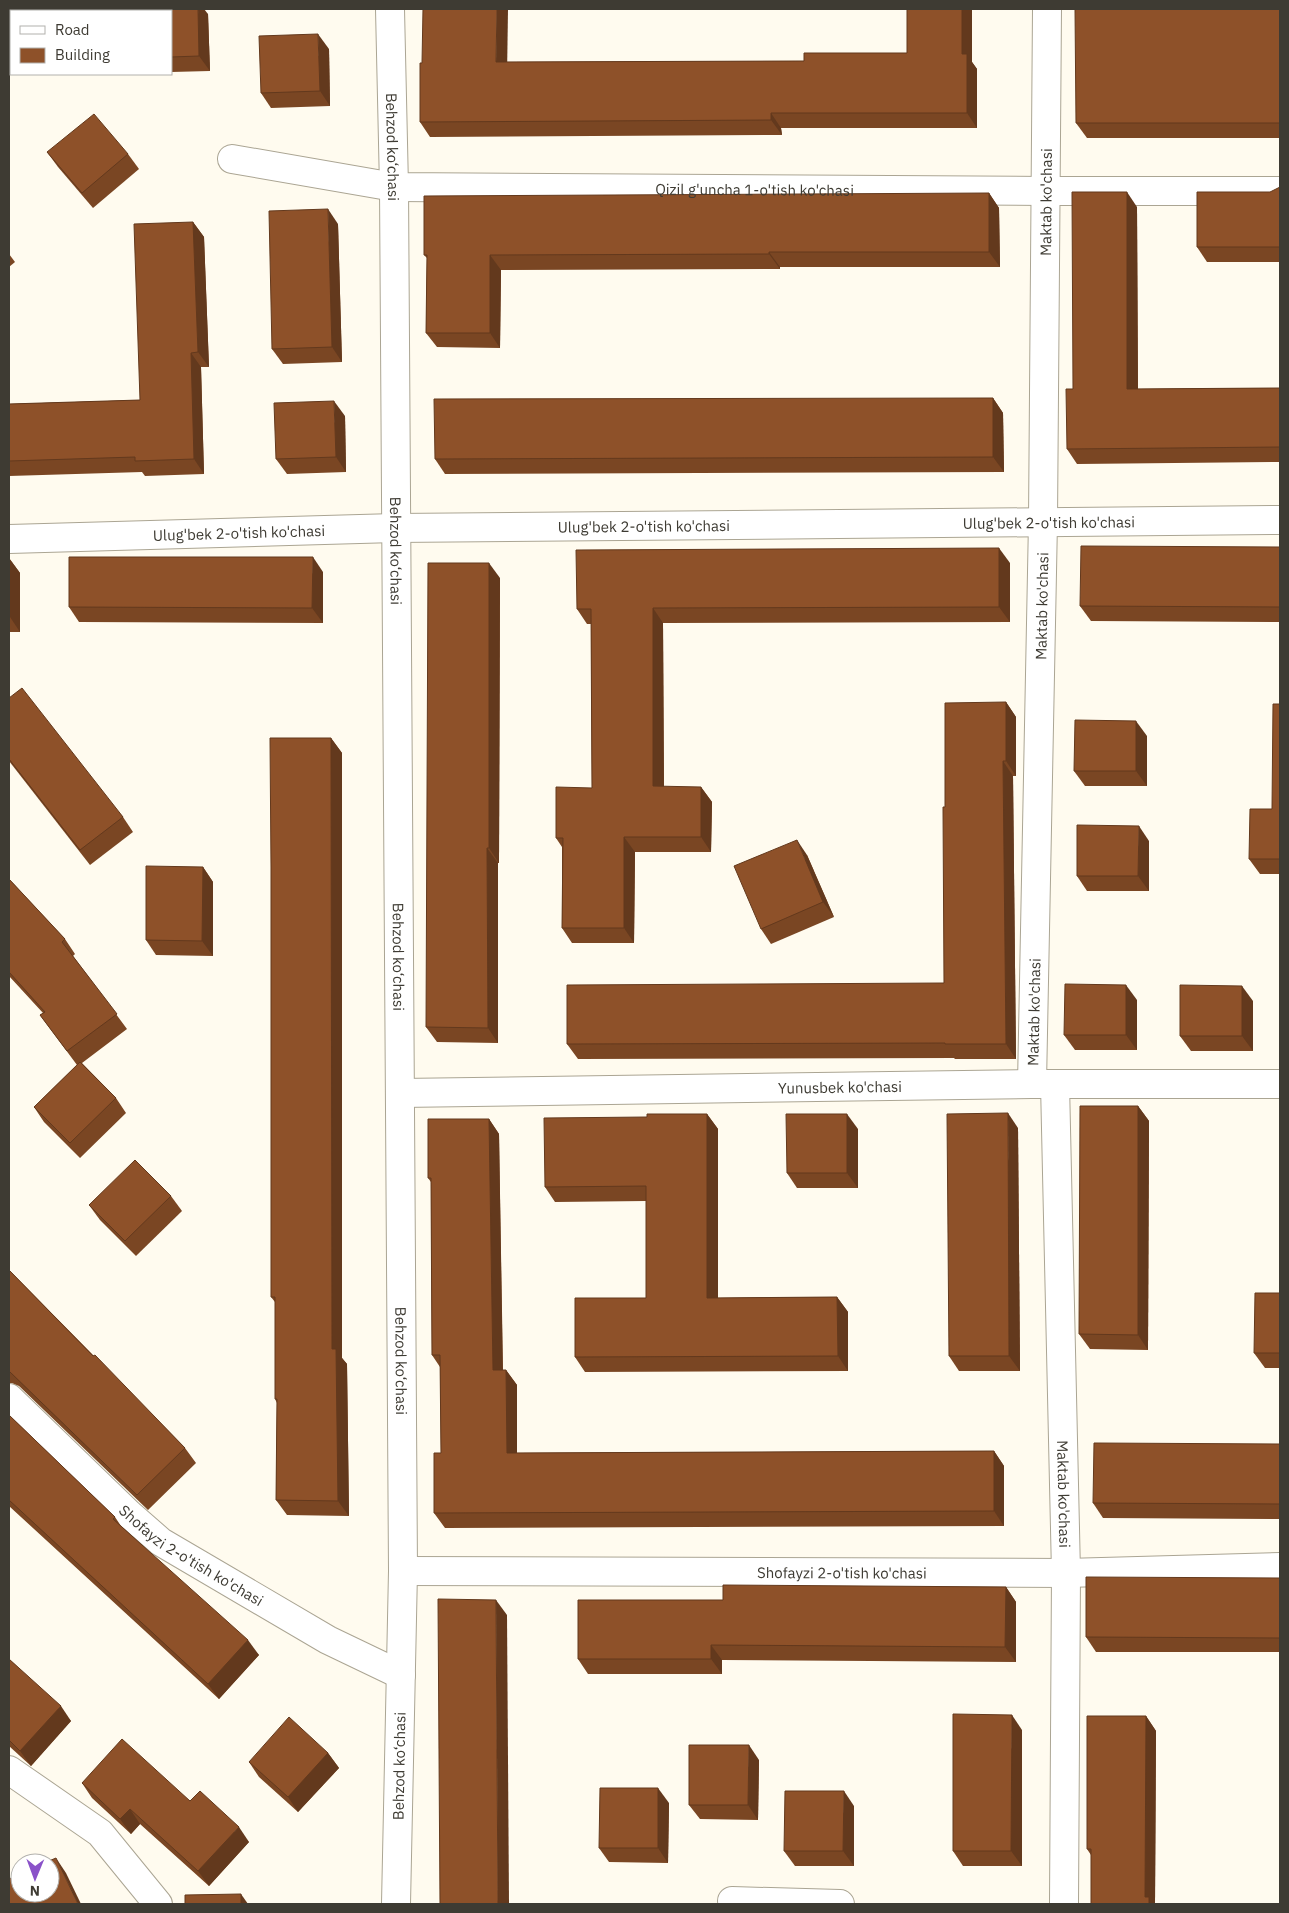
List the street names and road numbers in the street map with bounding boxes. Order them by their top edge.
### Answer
street label: Behzod ko‘chasi [382,93,404,201]
street label: Maktab ko'chasi [1036,148,1055,256]
street label: Qizil g'uncha 1-o'tish ko'chasi [655,179,854,199]
street label: Behzod ko‘chasi [387,497,406,605]
street label: Ulug'bek 2-o'tish ko'chasi [963,512,1135,532]
street label: Ulug'bek 2-o'tish ko'chasi [558,515,730,536]
street label: Ulug'bek 2-o'tish ko'chasi [152,520,325,544]
street label: Maktab ko'chasi [1031,552,1052,660]
street label: Behzod ko‘chasi [389,903,409,1011]
street label: Maktab ko'chasi [1023,958,1044,1066]
street label: Yunusbek ko'chasi [778,1076,902,1097]
street label: Behzod ko‘chasi [392,1307,411,1415]
street label: Maktab ko'chasi [1054,1440,1075,1548]
street label: Shofayzi 2-o'tish ko'chasi [115,1500,267,1610]
street label: Shofayzi 2-o'tish ko'chasi [757,1563,927,1582]
street label: Behzod ko‘chasi [389,1712,409,1820]

